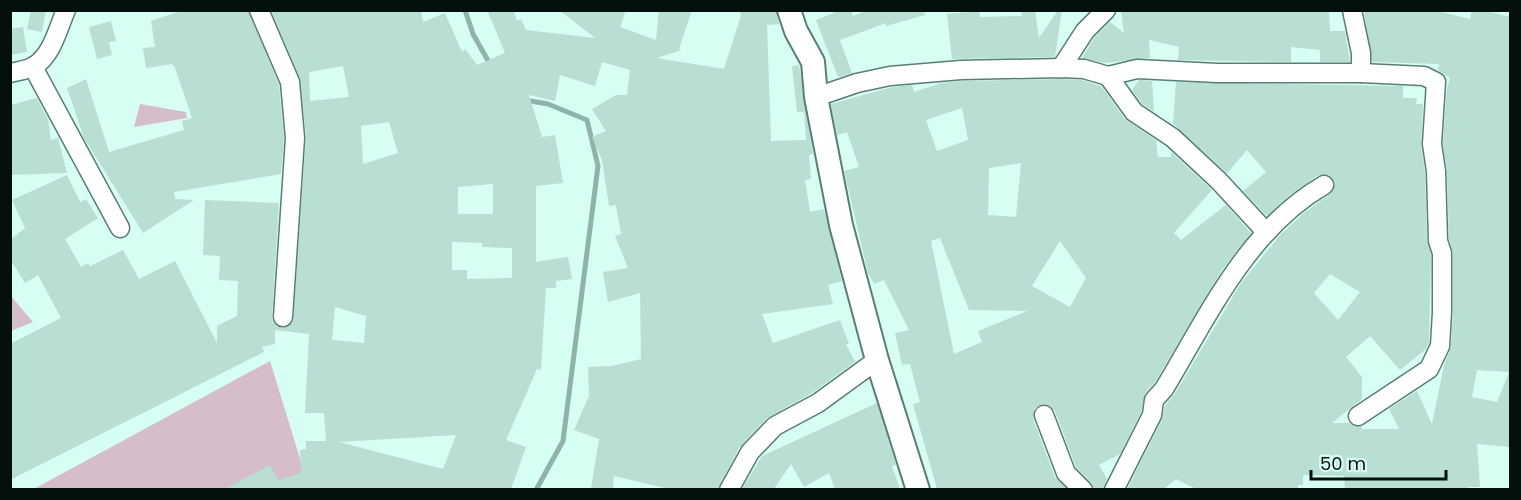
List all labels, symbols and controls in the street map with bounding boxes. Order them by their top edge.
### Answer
scale bar [1311,443,1446,481]
text: 50 m [1320,451,1366,476]

